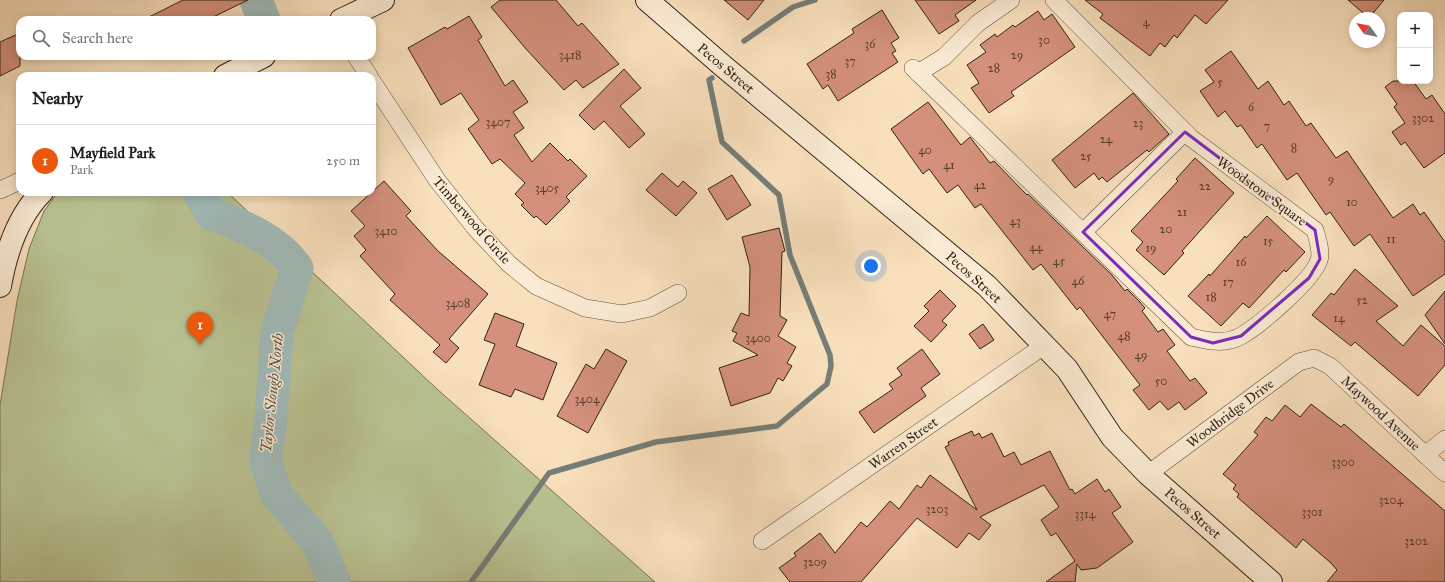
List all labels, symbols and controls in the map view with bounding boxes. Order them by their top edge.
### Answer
north arrow [1349,12,1385,48]
map controls [1397,12,1433,84]
button: + [1397,12,1433,48]
house number: 4 [1143,15,1150,29]
search box [16,16,376,60]
icon: search [30,27,52,49]
text: Search here [62,29,133,47]
house number: 30 [1038,33,1050,47]
house number: 36 [865,37,876,51]
street label: Pecos Street [694,40,758,97]
house number: 3418 [559,48,581,62]
house number: 29 [1011,48,1023,62]
button: − [1397,48,1433,84]
house number: 37 [844,54,856,68]
house number: 28 [988,61,1000,75]
house number: 38 [825,67,837,81]
house number: 5 [1217,75,1223,89]
text: Nearby [32,88,83,109]
house number: 6 [1248,100,1255,114]
house number: 3302 [1412,111,1434,125]
house number: 3407 [486,115,510,129]
house number: 23 [1133,116,1144,130]
house number: 7 [1264,119,1270,133]
house number: 24 [1100,132,1113,146]
house number: 8 [1291,141,1297,155]
house number: 40 [918,143,932,157]
text: Mayfield Park [70,144,155,162]
house number: 25 [1080,149,1092,163]
text: 1 [42,153,48,169]
text: 250 m [326,153,360,169]
street label: Woodstone Square [1213,153,1310,231]
house number: 41 [943,158,955,172]
text: Park [70,162,94,178]
house number: 9 [1328,172,1334,186]
street label: Timberwood Circle [429,173,514,268]
house number: 42 [974,178,986,192]
house number: 22 [1199,179,1211,193]
house number: 3405 [535,181,559,195]
house number: 10 [1346,195,1358,209]
house number: 21 [1177,205,1188,219]
house number: 43 [1009,214,1021,228]
house number: 20 [1160,222,1172,236]
house number: 3410 [374,224,398,238]
house number: 11 [1386,232,1396,246]
house number: 15 [1263,234,1274,248]
house number: 44 [1029,240,1043,254]
house number: 19 [1145,241,1157,255]
street label: Pecos Street [942,248,1005,307]
house number: 45 [1053,254,1066,268]
house number: 16 [1236,255,1247,269]
your location [861,256,881,276]
house number: 46 [1072,274,1085,288]
house number: 17 [1222,275,1234,289]
house number: 18 [1205,290,1217,304]
house number: 52 [1356,293,1368,307]
house number: 3408 [446,296,470,310]
house number: 47 [1104,307,1116,321]
house number: 14 [1333,311,1345,325]
pin: 1 [187,312,213,345]
house number: 48 [1117,329,1131,343]
house number: 3400 [745,331,771,345]
water label: Taylor Slough North [257,332,287,454]
house number: 49 [1134,348,1148,362]
street label: Maywood Avenue [1337,372,1424,455]
house number: 50 [1155,374,1167,388]
street label: Woodbridge Drive [1183,375,1277,452]
house number: 3404 [574,392,600,406]
street label: Warren Street [866,413,941,473]
house number: 3300 [1331,455,1355,469]
street label: Pecos Street [1161,484,1224,543]
house number: 3204 [1379,493,1404,507]
house number: 3203 [926,502,948,516]
house number: 3301 [1301,505,1323,519]
house number: 3314 [1074,507,1096,521]
house number: 3202 [1404,534,1428,548]
house number: 3209 [803,555,827,569]

